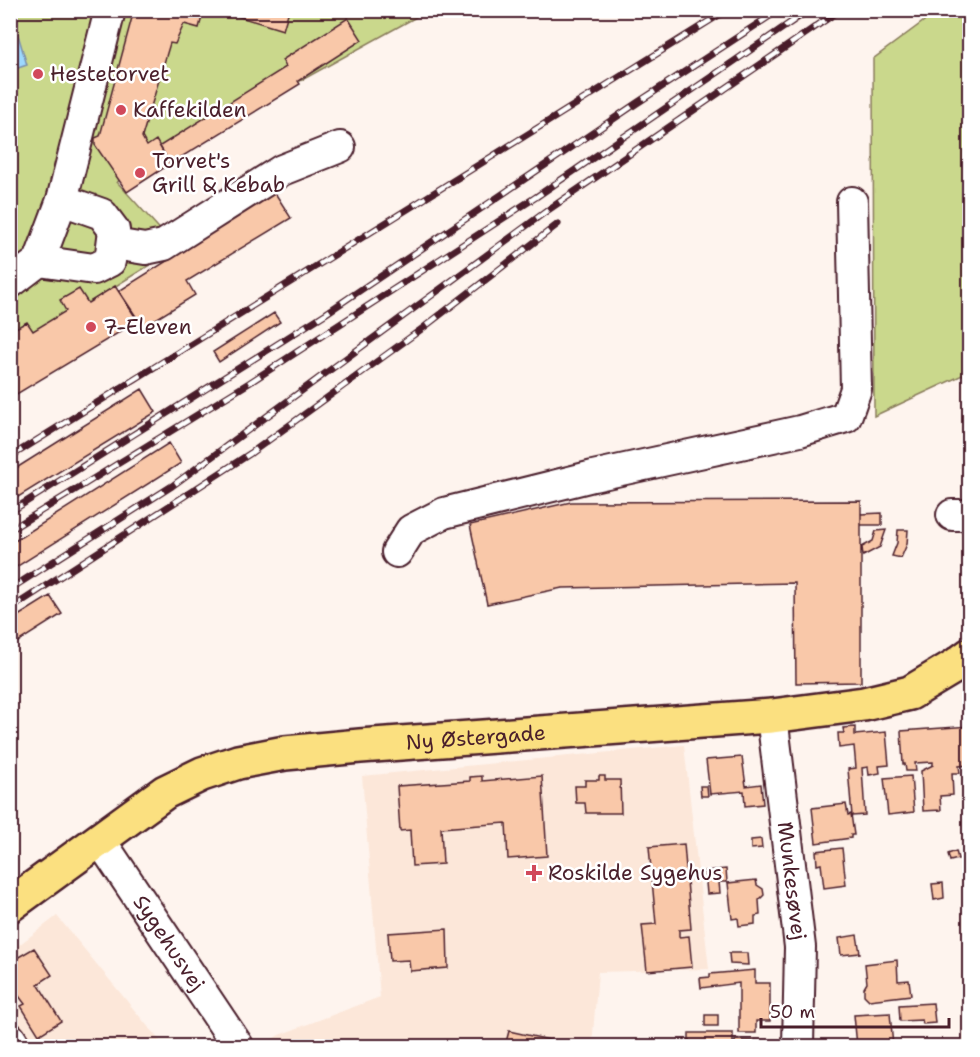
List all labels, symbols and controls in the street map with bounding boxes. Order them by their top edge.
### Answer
place label: Hestetorvet [50,60,170,88]
marker: Hestetorvet [31,67,45,81]
place label: Kaffekilden [133,96,247,124]
marker: Kaffekilden [114,103,128,117]
place label: Torvet's Grill & Kebab [152,147,285,199]
marker: Torvet's Grill & Kebab [133,166,147,180]
place label: 7-Eleven [103,313,192,341]
marker: 7-Eleven [84,320,98,334]
street label: Ny Østergade [405,719,547,757]
street label: Munkesøvej [771,820,813,942]
place label: Roskilde Sygehus [548,859,723,887]
marker: Roskilde Sygehus [525,864,543,882]
street label: Sygehusvej [127,889,211,997]
scale bar [761,991,948,1029]
text: 50 m [770,1000,815,1024]

